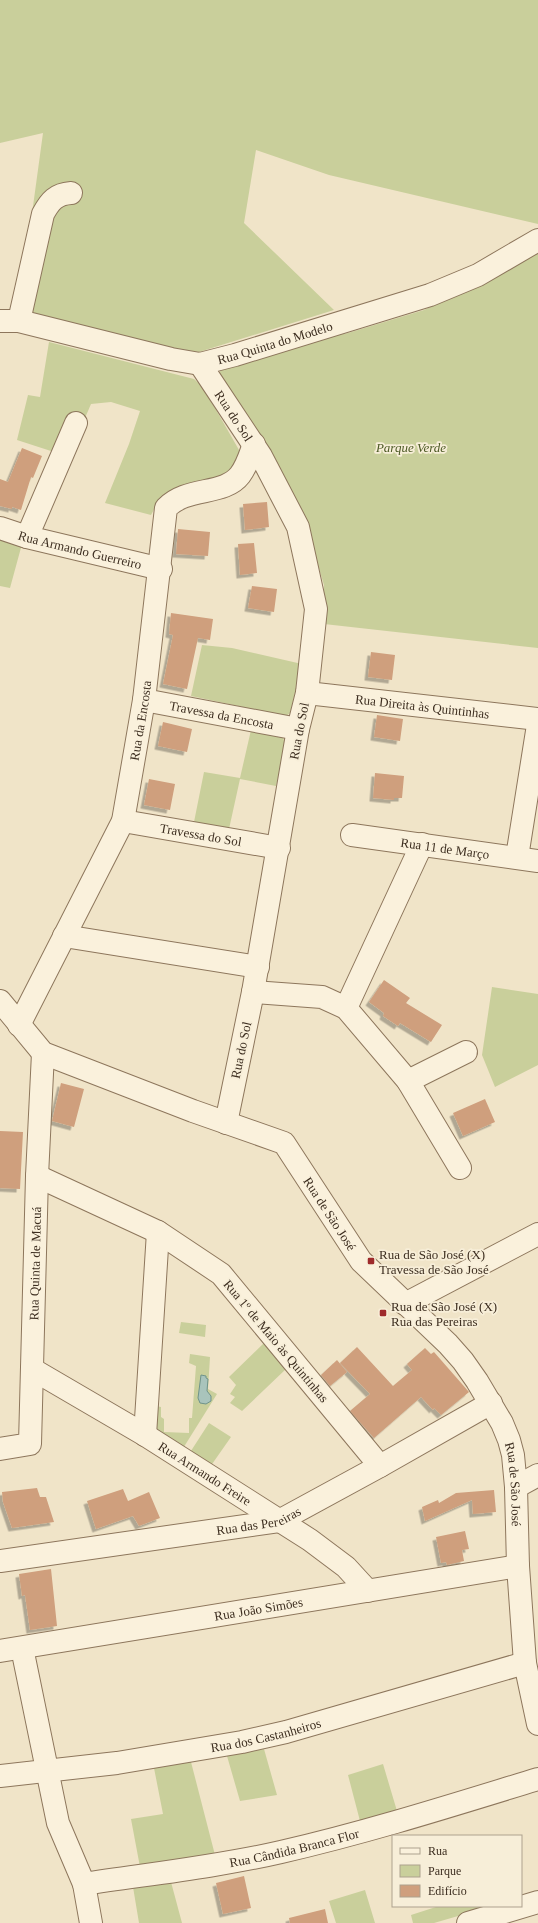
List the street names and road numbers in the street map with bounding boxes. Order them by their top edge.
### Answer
street label: Rua Quinta do Modelo [216,318,334,367]
street label: Rua do Sol [212,387,257,444]
street label: Rua Armando Guerreiro [16,527,143,572]
street label: Rua da Encosta [126,679,154,762]
street label: Rua Direita às Quintinhas [354,691,490,721]
street label: Travessa da Encosta [168,697,275,732]
street label: Rua do Sol [286,701,312,761]
street label: Travessa do Sol [159,820,243,849]
street label: Rua 11 de Março [400,834,490,862]
street label: Rua do Sol [228,1020,254,1080]
street label: Rua de São José [301,1174,360,1253]
street label: Rua Quinta de Macuá [26,1206,44,1321]
street label: Rua 1º de Maio às Quintinhas [220,1277,332,1405]
street label: Rua Armando Freire [156,1438,254,1508]
street label: Rua de São José [502,1440,525,1527]
street label: Rua das Pereiras [215,1503,303,1537]
street label: Rua João Simões [213,1594,304,1623]
street label: Rua dos Castanheiros [209,1715,322,1755]
street label: Rua Cândida Branca Flor [228,1825,361,1870]

